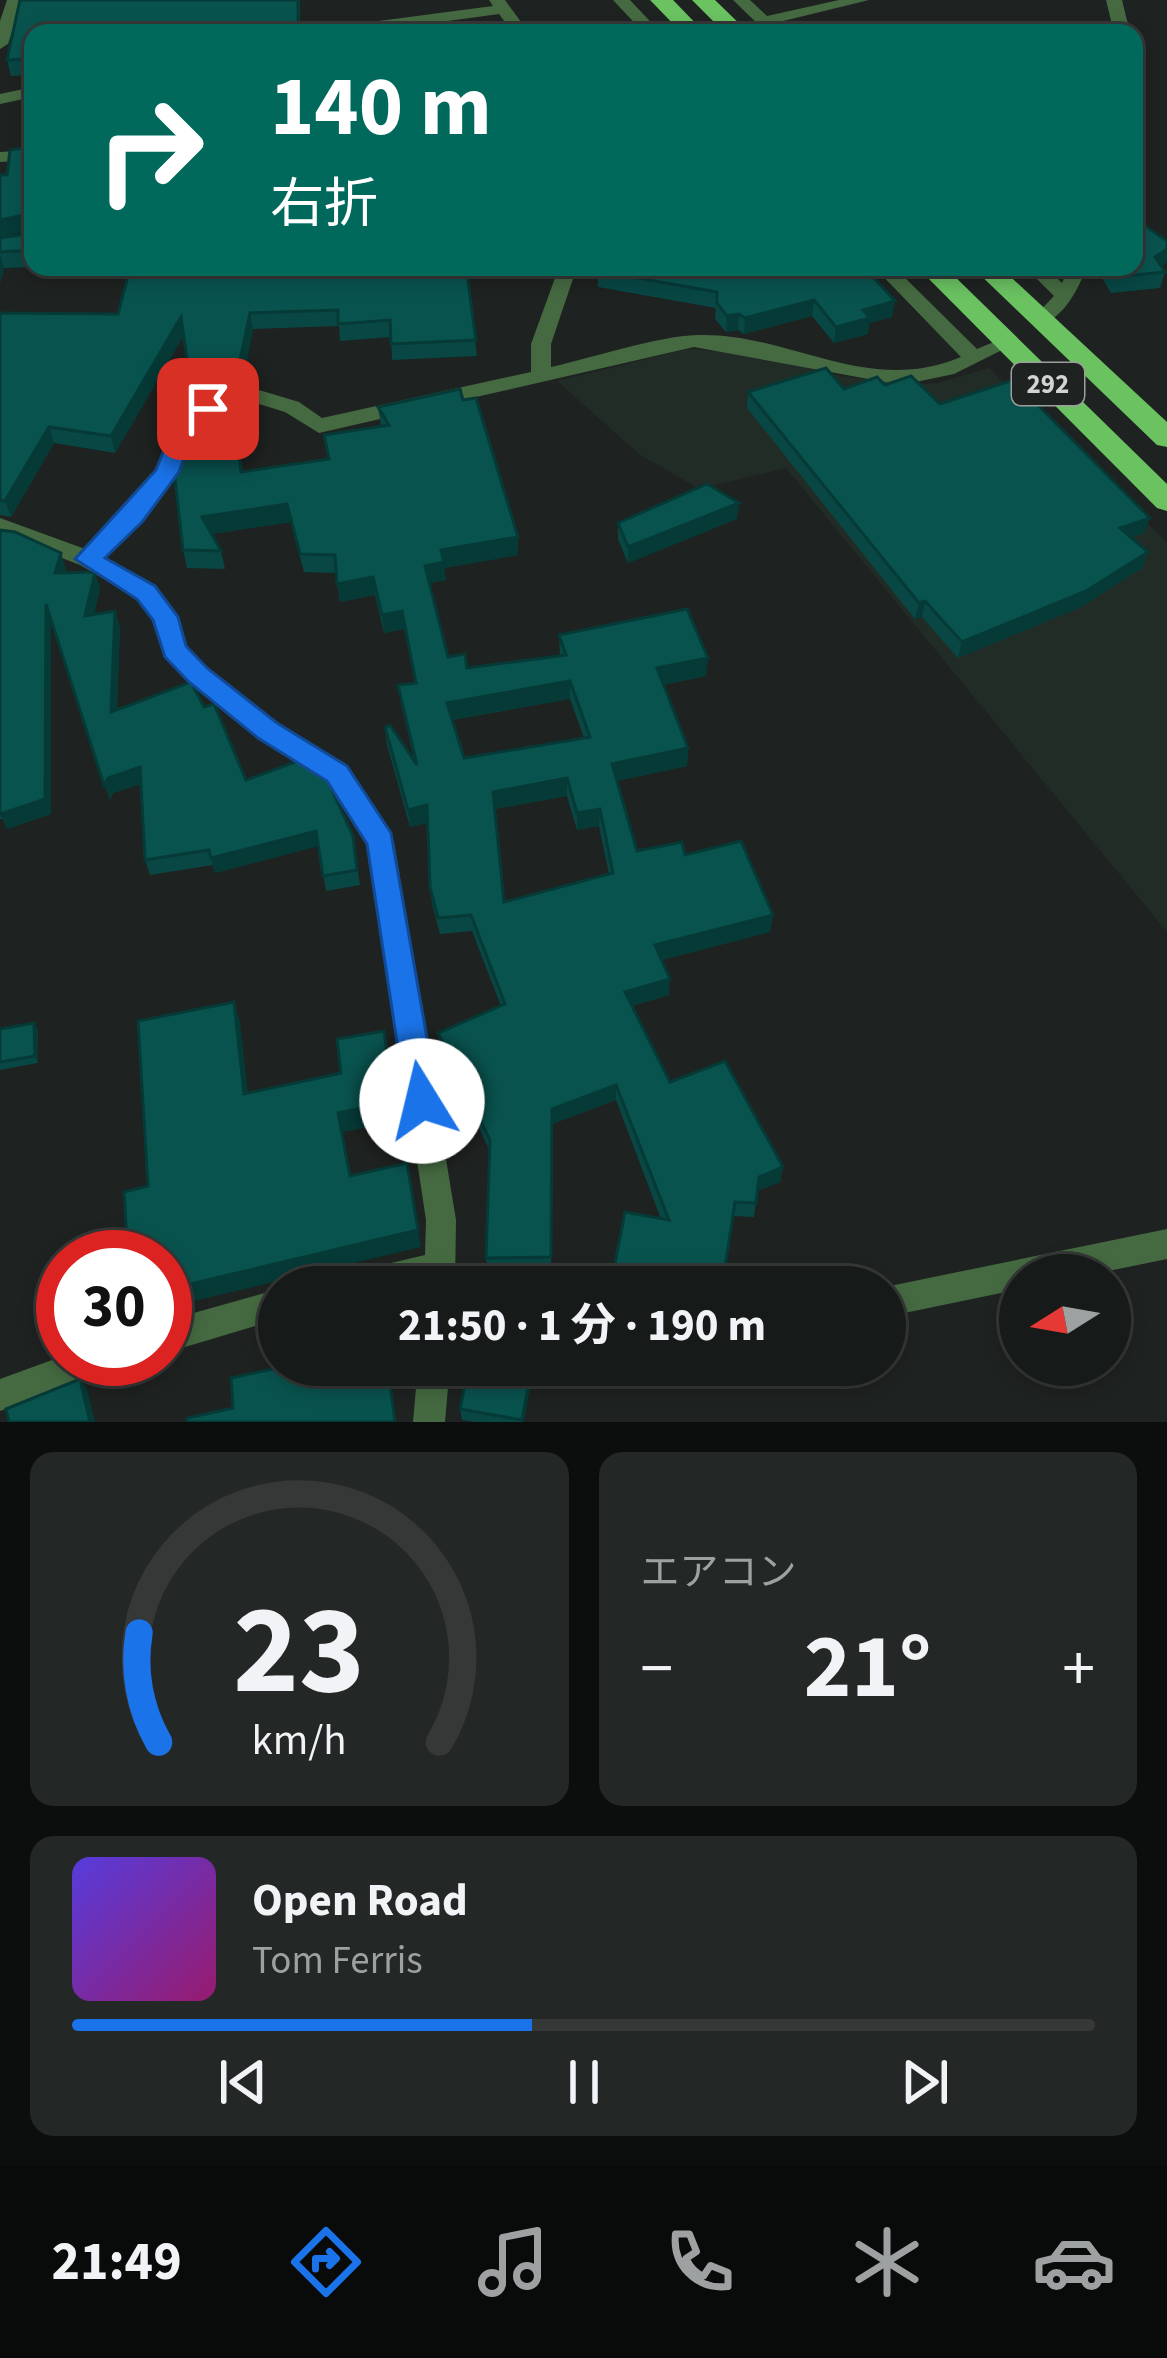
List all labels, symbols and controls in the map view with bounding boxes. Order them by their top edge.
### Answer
text: 140 m [270,48,492,168]
icon: right [72,72,228,228]
text: 右折 [270,167,378,244]
pin [157,358,259,460]
road number: 292 [1012,363,1084,405]
icon: arrive [175,376,241,442]
position arrow [359,1038,485,1164]
speed limit sign: 30 [36,1230,192,1386]
north arrow [999,1254,1131,1386]
map controls [999,1254,1131,1386]
text: 21:50 · 1 分 · 190 m [398,1294,766,1358]
text: エアコン [641,1545,797,1601]
text: 23 [233,1563,365,1741]
text: 21° [804,1604,932,1732]
text: − [641,1622,673,1716]
text: + [1062,1622,1095,1716]
text: km/h [252,1710,347,1771]
text: Open Road [252,1869,468,1933]
text: Tom Ferris [252,1933,423,1989]
icon: previous [210,2049,276,2115]
icon: pause [551,2049,617,2115]
icon: next [892,2049,958,2115]
icon: directions [284,2220,368,2304]
icon: music [471,2220,555,2304]
icon: phone [658,2220,742,2304]
icon: climate [845,2220,929,2304]
icon: car [1032,2220,1116,2304]
text: 21:49 [51,2224,182,2301]

